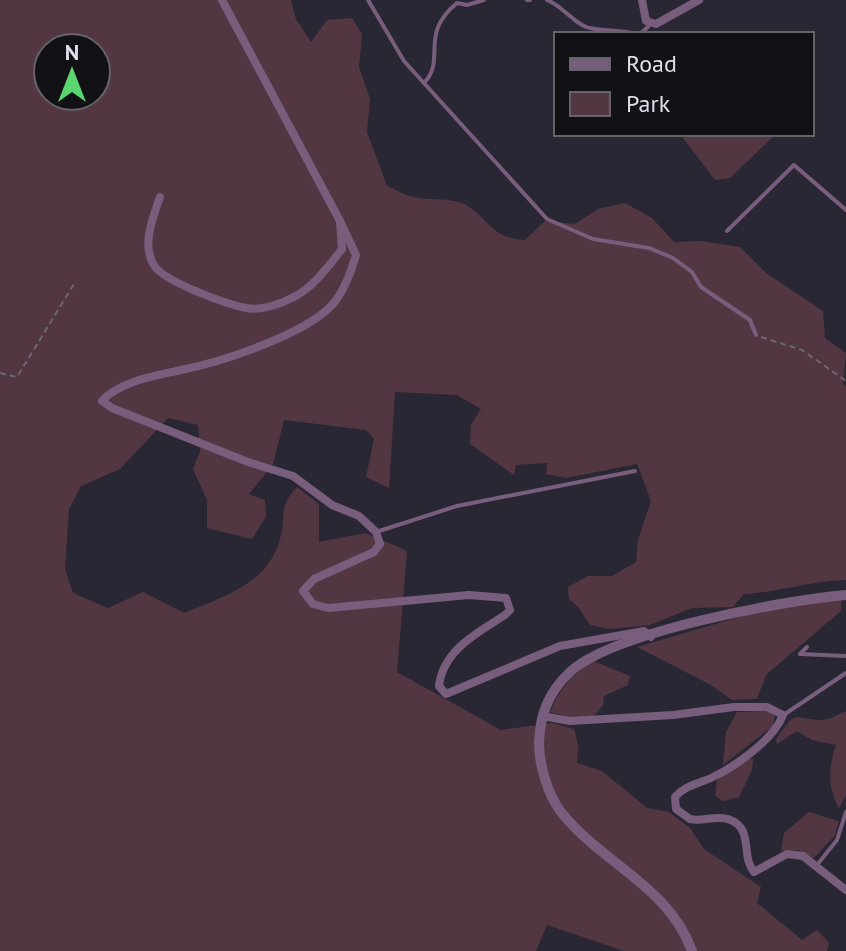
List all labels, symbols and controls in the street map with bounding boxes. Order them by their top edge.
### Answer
north arrow [32,32,112,112]
legend [554,32,814,136]
text: N [65,38,79,66]
text: Road [626,48,677,79]
text: Park [626,88,671,119]

